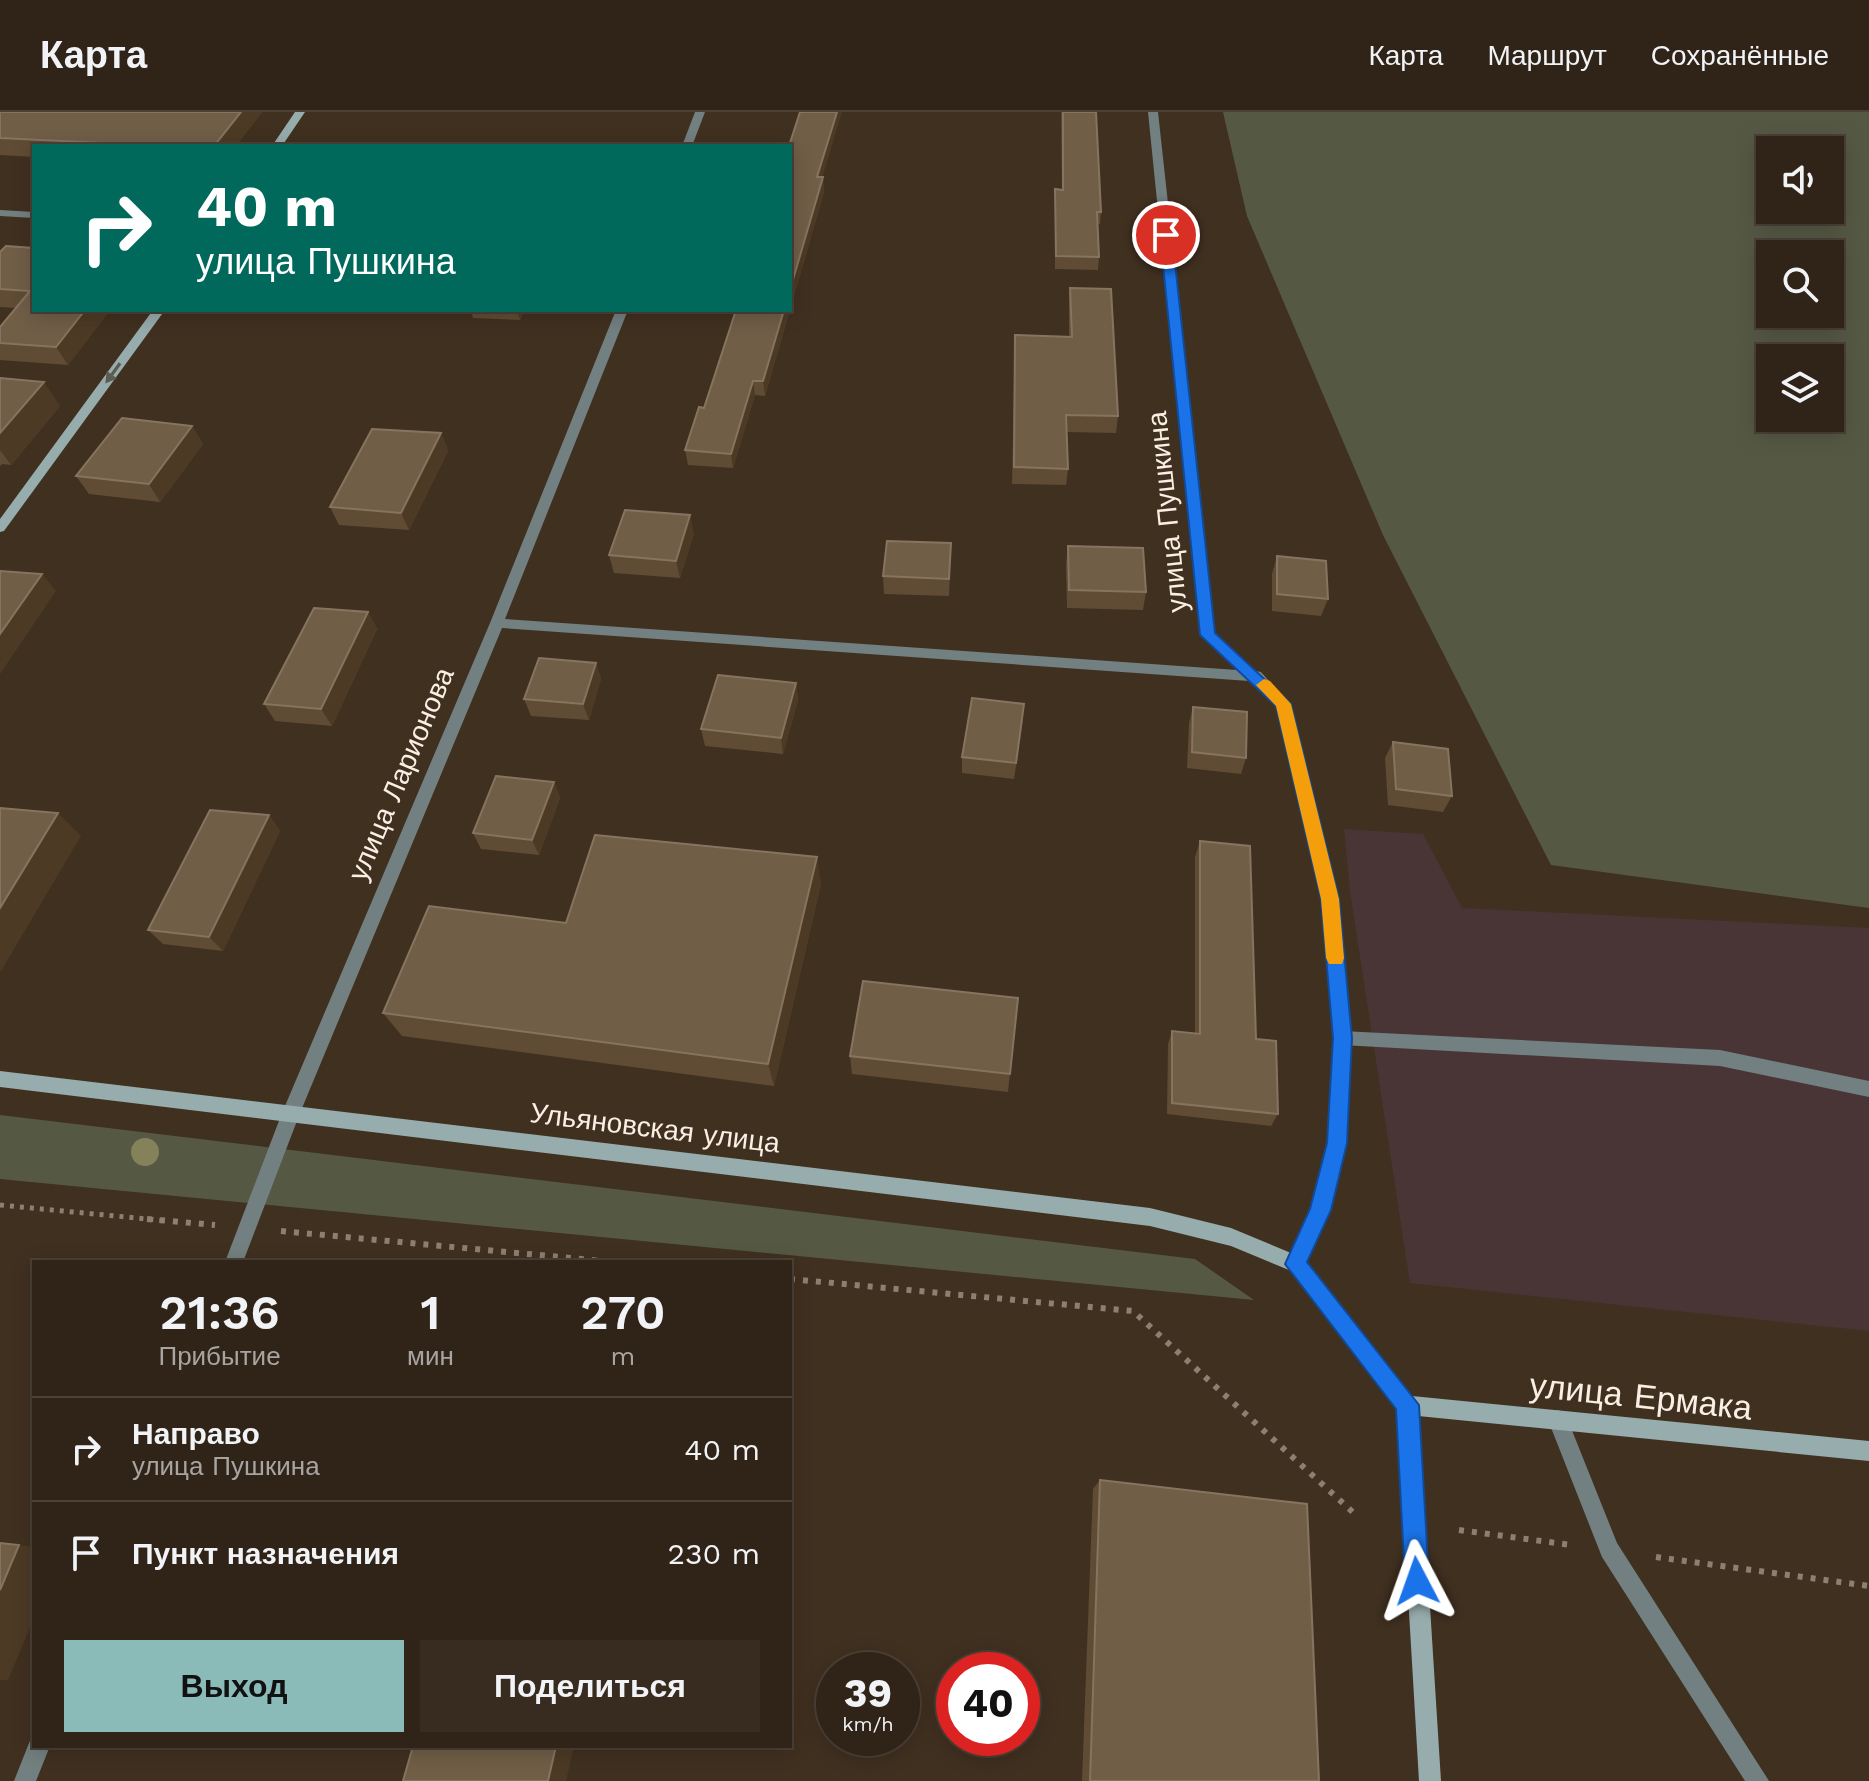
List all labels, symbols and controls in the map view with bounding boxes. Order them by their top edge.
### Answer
text: Карта [40,33,147,77]
text: Карта [1368,39,1443,72]
text: Маршрут [1487,39,1607,72]
text: Сохранённые [1651,39,1829,72]
map controls [1756,136,1844,432]
button: sound [1756,136,1844,224]
text: 40 m [196,174,337,240]
icon: right [64,176,168,280]
pin [1132,201,1200,269]
icon: arrive [1144,213,1188,257]
button: search [1756,240,1844,328]
text: улица Пушкина [196,241,456,283]
button: layers [1756,344,1844,432]
one-way arrow [106,363,122,383]
street label: улица Пушкина [1140,409,1194,614]
street label: улица Ларионова [341,662,461,886]
street label: Ульяновская улица [528,1096,782,1160]
text: 21:36 [159,1284,280,1341]
text: 1 [420,1284,440,1341]
text: 270 [580,1284,666,1341]
text: Прибытие [158,1341,281,1371]
text: мин [407,1341,454,1371]
text: m [611,1341,635,1371]
street label: улица Ермака [1528,1364,1754,1428]
text: Направо [132,1416,260,1451]
icon: right [64,1427,108,1471]
text: 40 m [684,1432,760,1467]
text: улица Пушкина [132,1451,320,1481]
icon: arrive [64,1531,108,1575]
text: Пункт назначения [132,1536,399,1571]
text: 230 m [668,1536,760,1571]
position arrow [1375,1539,1459,1623]
button: Выход [64,1640,404,1732]
button: Поделиться [420,1640,760,1732]
speed limit sign: 40 [936,1652,1040,1756]
text: 39 [844,1670,892,1717]
text: km/h [842,1712,894,1736]

